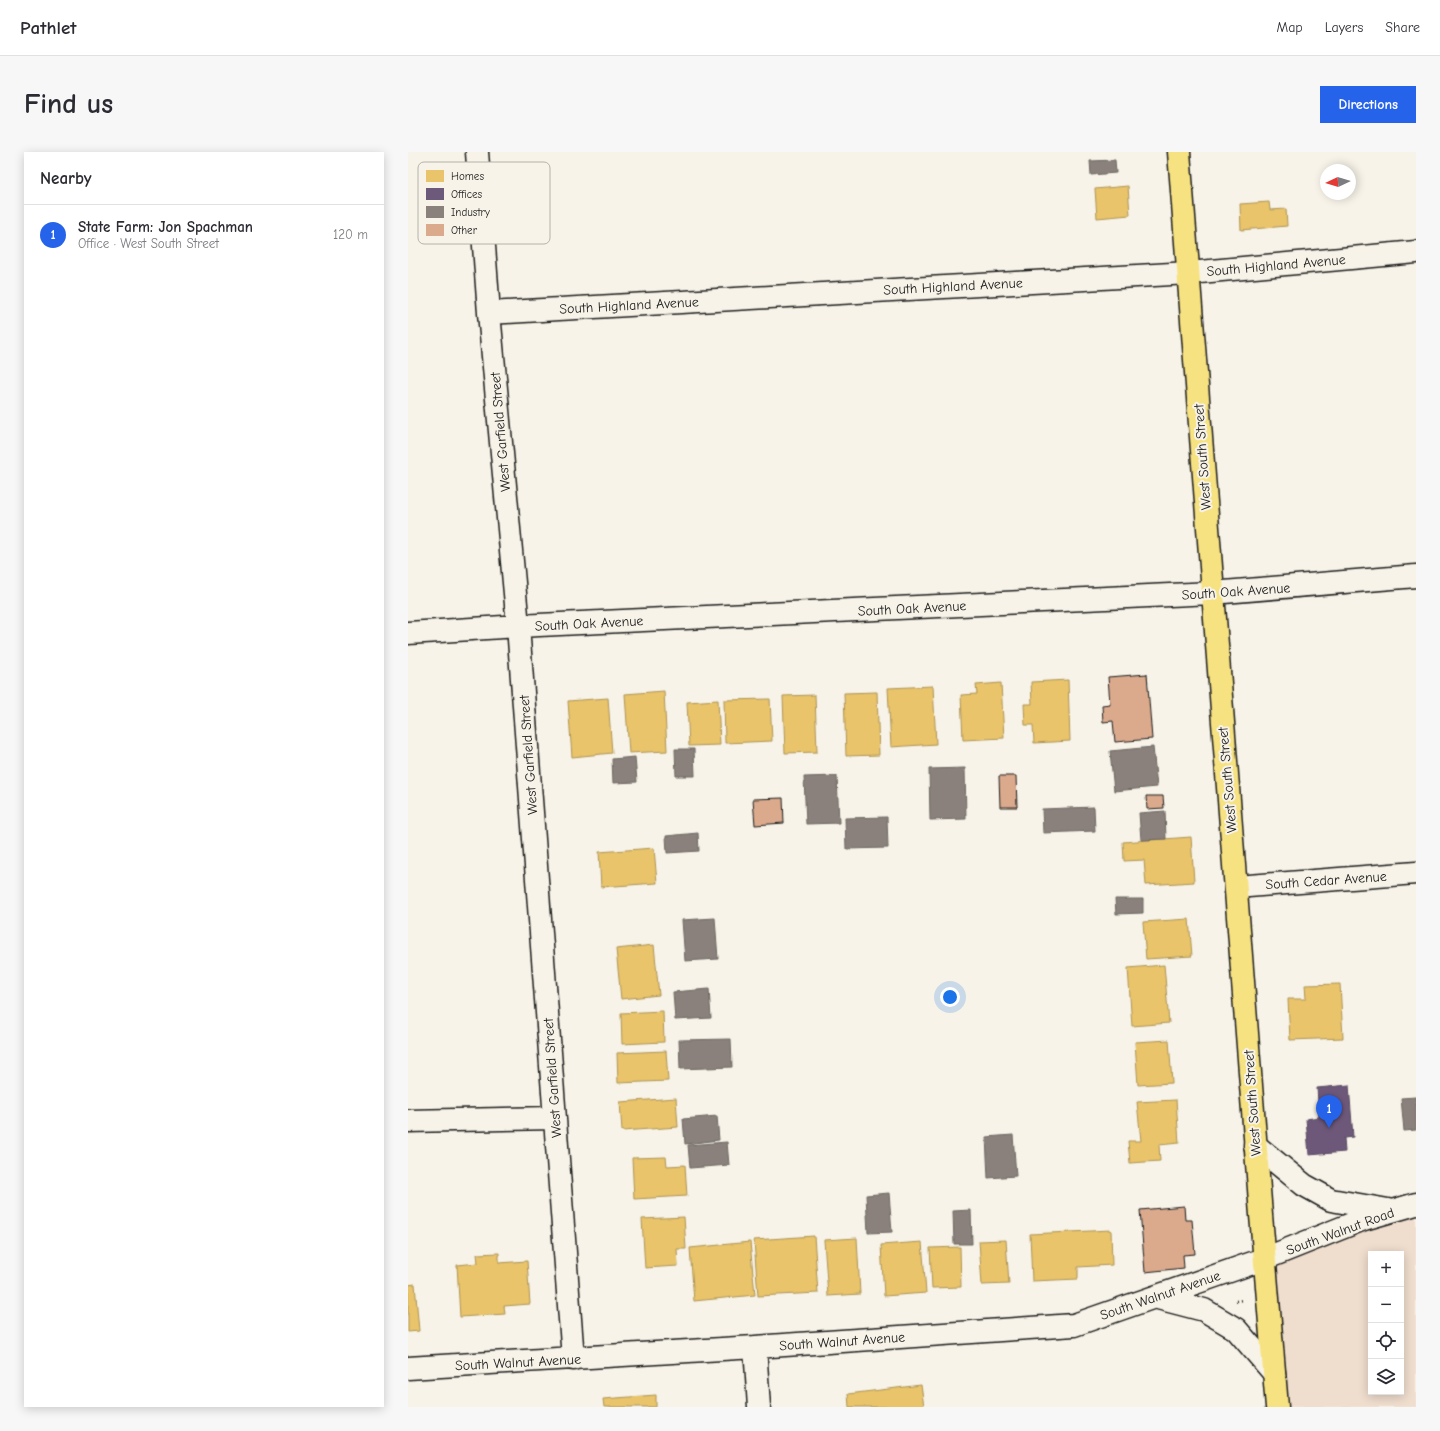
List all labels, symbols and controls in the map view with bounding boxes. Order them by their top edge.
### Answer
text: Pathlet [20,17,76,39]
text: Map [1276,19,1303,36]
text: Layers [1325,19,1363,36]
text: Share [1385,19,1420,36]
button: Directions [1320,86,1416,123]
text: Find us [24,88,113,120]
legend [418,162,550,244]
north arrow [1320,164,1356,200]
text: Nearby [40,169,91,188]
text: Homes [451,170,484,183]
text: Offices [451,188,483,201]
text: Industry [451,206,490,219]
text: State Farm: Jon Spachman [78,218,253,236]
text: Other [451,224,478,237]
text: 1 [50,227,56,242]
text: 120 m [333,227,368,242]
text: Office · West South Street [78,236,219,251]
street label: South Highland Avenue [1206,251,1346,280]
street label: South Highland Avenue [883,274,1023,299]
street label: South Highland Avenue [559,293,699,318]
street label: West Garfield Street [487,371,514,492]
street label: West South Street [1190,402,1215,511]
street label: South Oak Avenue [1181,579,1291,604]
street label: South Oak Avenue [857,597,967,620]
street label: South Oak Avenue [534,612,644,635]
street label: West Garfield Street [516,694,541,815]
street label: West South Street [1214,725,1241,834]
street label: South Cedar Avenue [1265,868,1387,893]
your location [940,987,960,1007]
street label: West Garfield Street [540,1017,565,1138]
street label: West South Street [1240,1048,1265,1157]
pin: 1 [1316,1095,1342,1128]
street label: South Walnut Road [1284,1204,1397,1259]
map controls [1368,1251,1404,1395]
button: + [1368,1251,1404,1287]
street label: South Walnut Avenue [1098,1267,1223,1324]
button: − [1368,1287,1404,1323]
button: locate [1368,1323,1404,1359]
street label: South Walnut Avenue [779,1329,906,1354]
street label: South Walnut Avenue [455,1351,581,1374]
button: layers [1368,1359,1404,1395]

